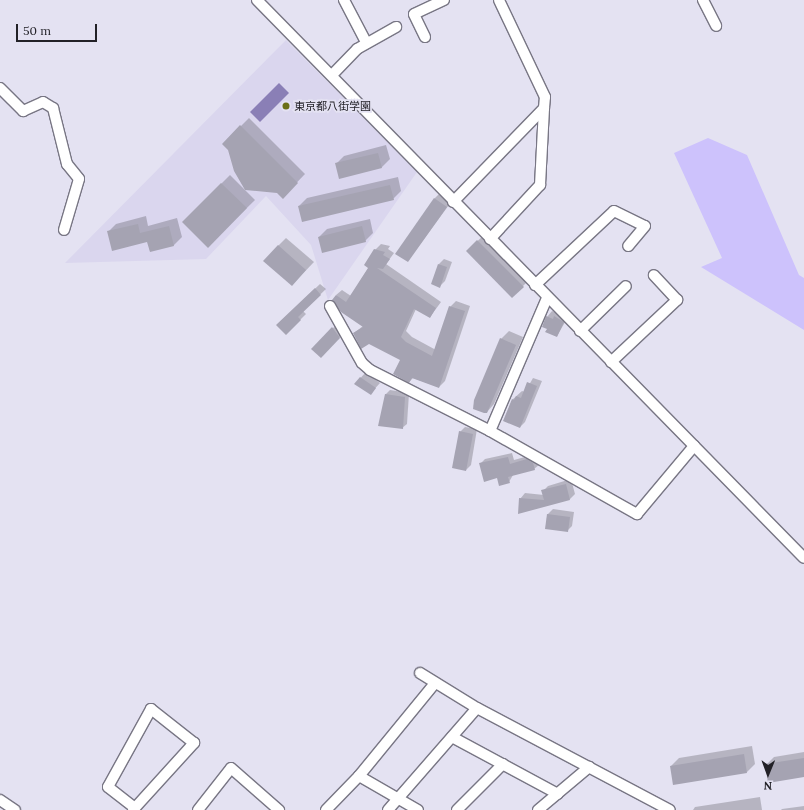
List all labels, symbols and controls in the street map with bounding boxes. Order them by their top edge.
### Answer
scale bar [18,16,99,42]
text: 50 m [23,23,51,38]
place label: 東京都八街学園 [294,99,371,113]
marker: 東京都八街学園 [281,101,291,111]
north arrow [748,754,788,794]
text: N [763,779,772,793]

